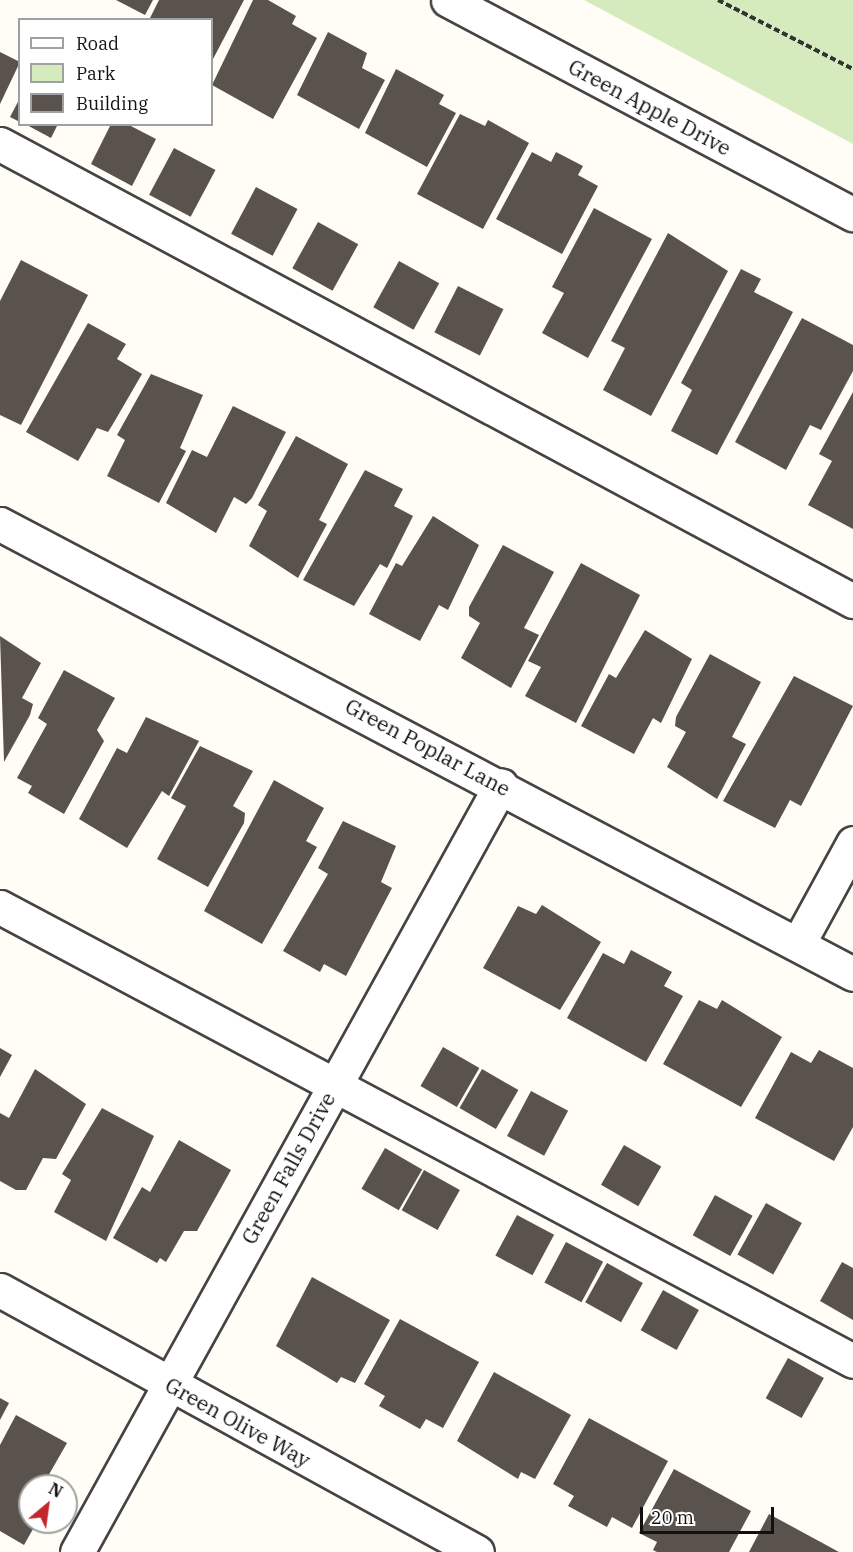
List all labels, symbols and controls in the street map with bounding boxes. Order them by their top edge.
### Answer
legend [18,18,213,126]
text: Road [76,32,119,55]
street label: Green Apple Drive [564,53,736,161]
text: Park [76,62,115,85]
text: Building [76,92,148,115]
street label: Green Poplar Lane [341,693,515,801]
street label: Green Falls Drive [236,1088,340,1248]
street label: Green Olive Way [161,1372,315,1472]
north arrow [18,1474,78,1534]
text: N [45,1478,66,1502]
scale bar [643,1495,776,1533]
text: 20 m [651,1506,694,1529]

